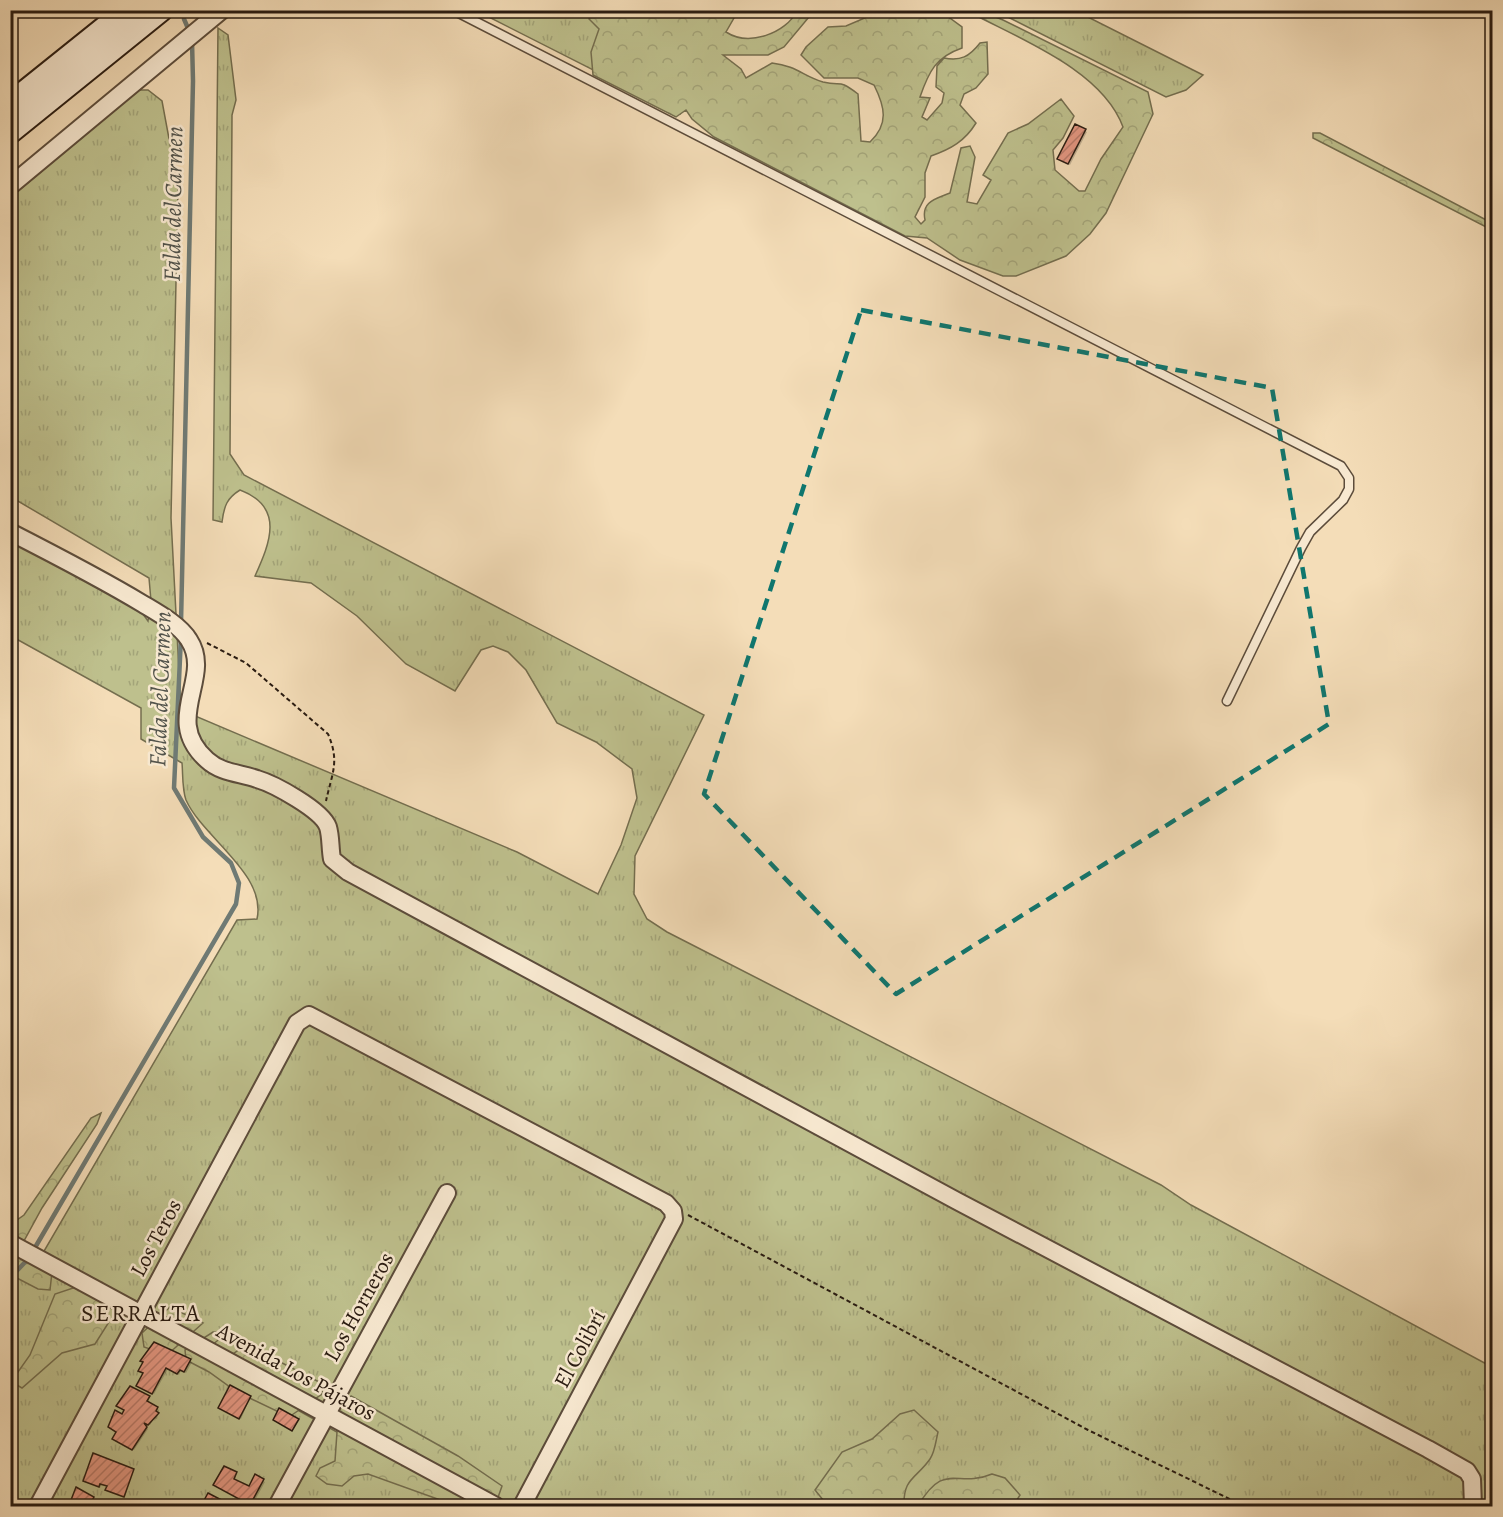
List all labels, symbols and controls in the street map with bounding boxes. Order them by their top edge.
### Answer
water label: Falda del Carmen [156,126,190,282]
water label: Falda del Carmen [141,611,179,767]
street label: Los Teros [123,1194,189,1282]
street label: Los Horneros [317,1247,401,1367]
district label: SERRALTA [81,1297,201,1329]
street label: El Colibrí [547,1305,613,1393]
street label: Avenida Los Pájaros [210,1315,381,1428]

